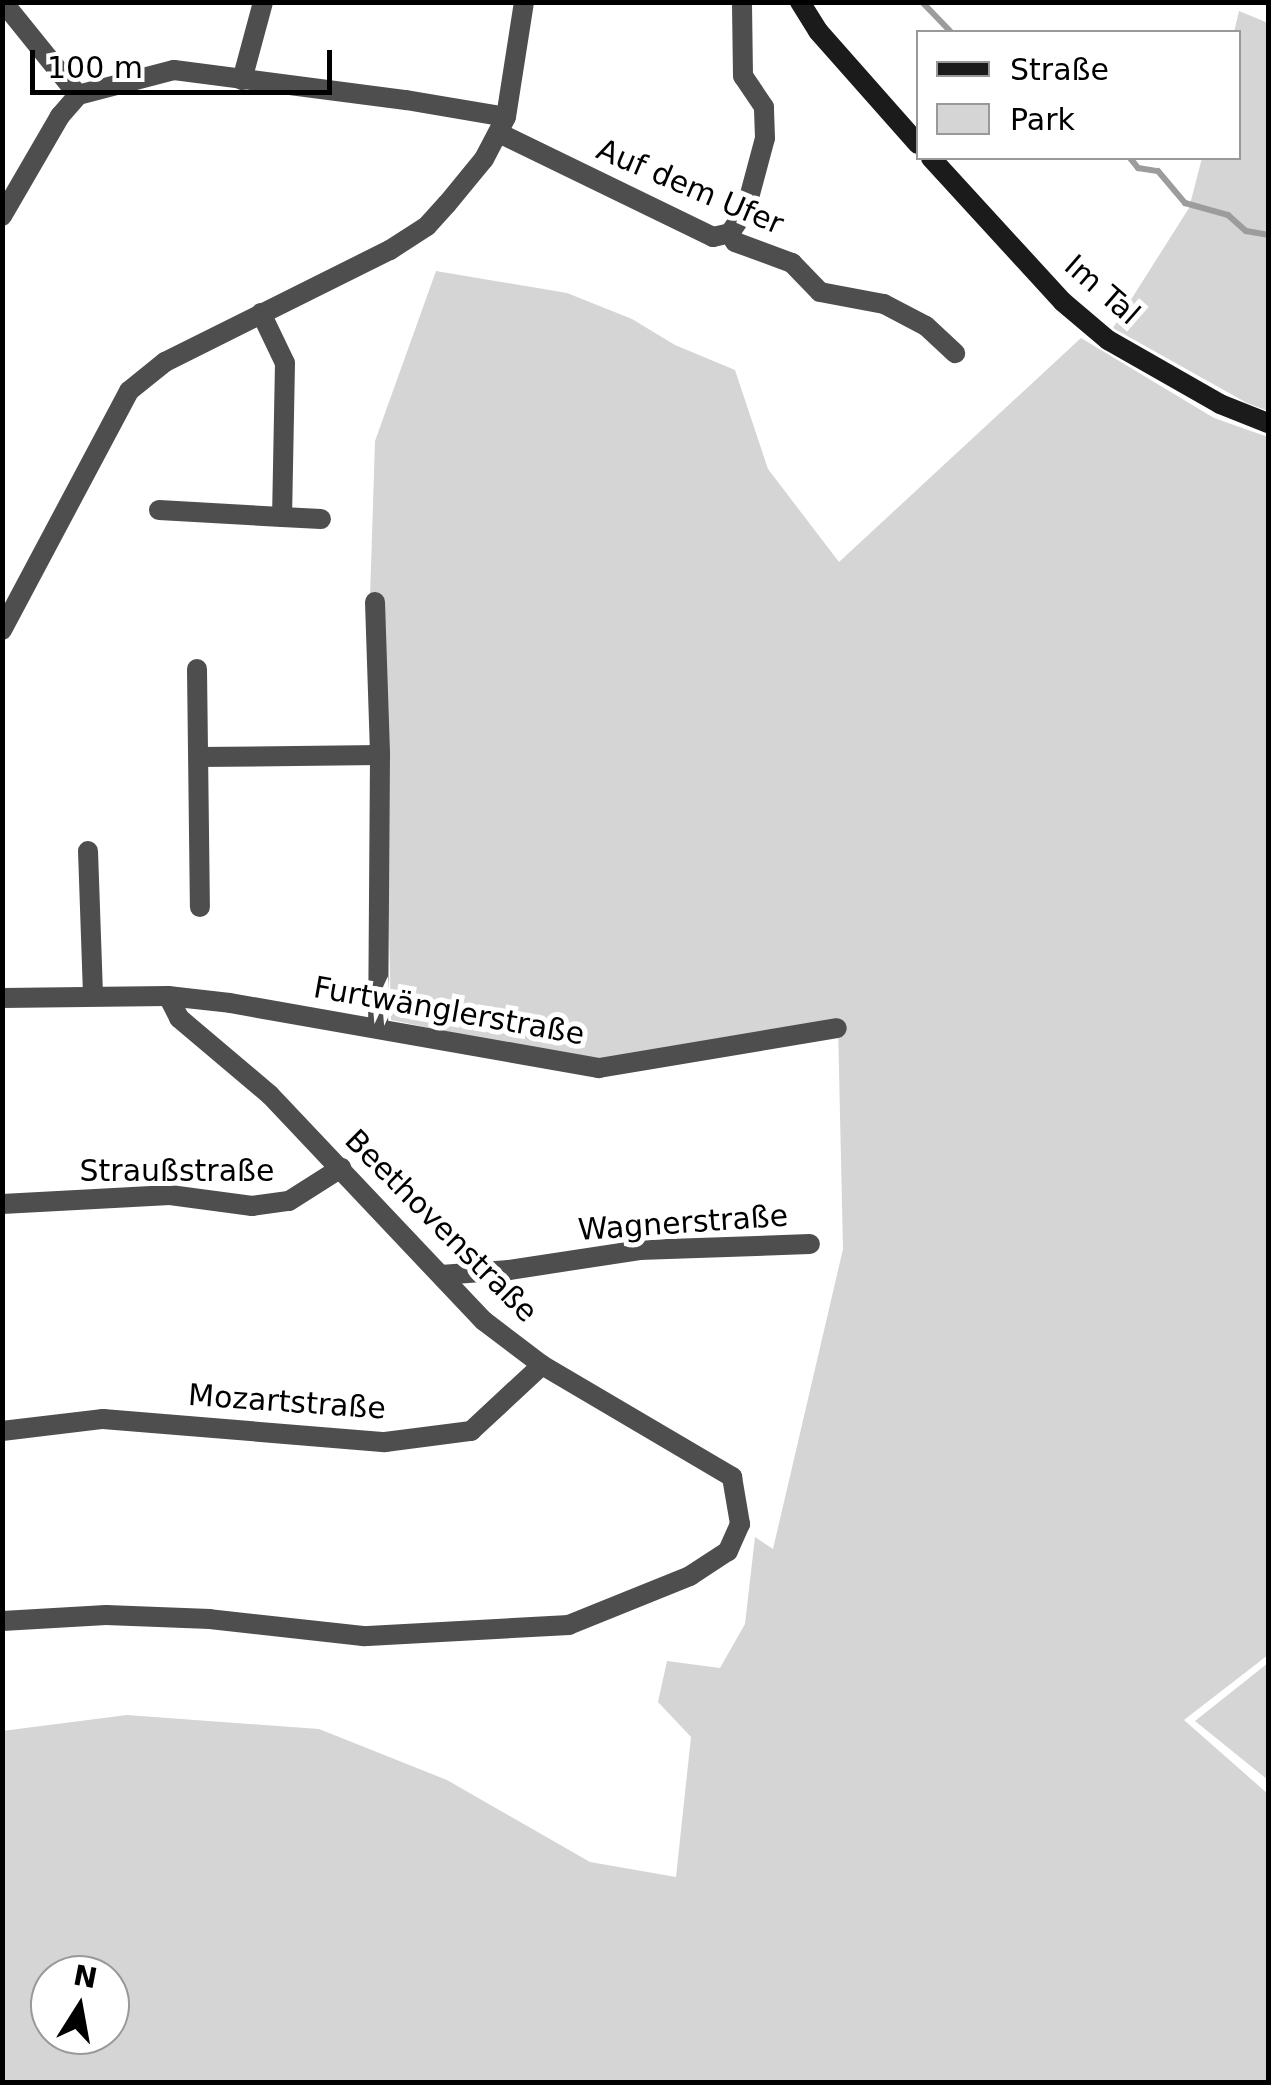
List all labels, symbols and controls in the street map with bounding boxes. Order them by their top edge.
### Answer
scale bar [35,30,338,92]
legend [916,30,1241,160]
text: 100 m [47,50,143,85]
text: Straße [1010,52,1109,87]
text: Park [1010,102,1075,137]
street label: Auf dem Ufer [591,132,789,242]
street label: Im Tal [1057,248,1147,332]
street label: Furtwänglerstraße [311,969,587,1053]
street label: Beethovenstraße [337,1122,545,1330]
street label: Straußstraße [80,1153,274,1189]
street label: Wagnerstraße [577,1198,789,1248]
street label: Mozartstraße [187,1377,387,1427]
north arrow [30,1955,130,2055]
text: N [71,1959,100,1995]

